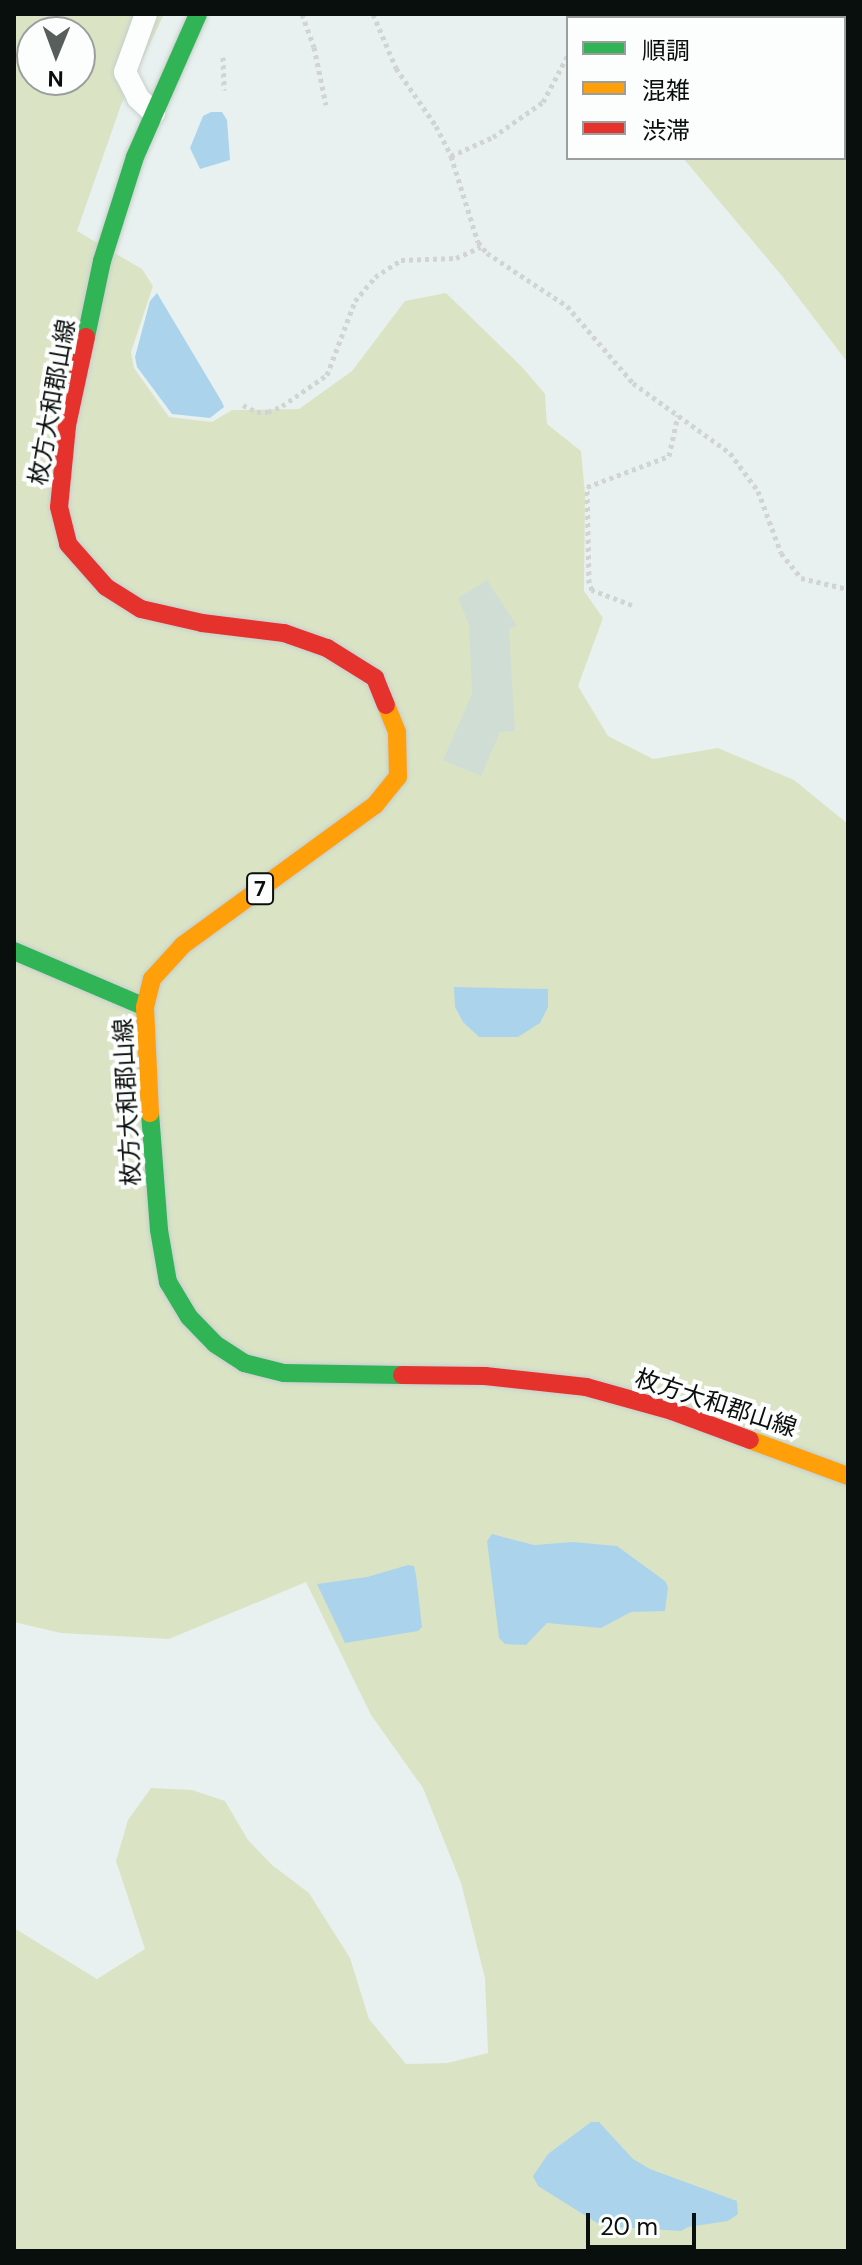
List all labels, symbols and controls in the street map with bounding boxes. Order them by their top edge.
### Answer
north arrow [16,16,96,96]
legend [566,16,846,160]
text: 順調 [642,35,690,66]
text: N [47,64,64,93]
text: 混雑 [642,75,690,106]
text: 渋滞 [642,115,690,146]
street label: 枚方大和郡山線 [23,317,81,487]
road number: 7 [246,871,274,907]
street label: 枚方大和郡山線 [108,1017,146,1187]
street label: 枚方大和郡山線 [632,1363,800,1443]
scale bar [590,2197,700,2247]
text: 20 m [600,2211,658,2242]

